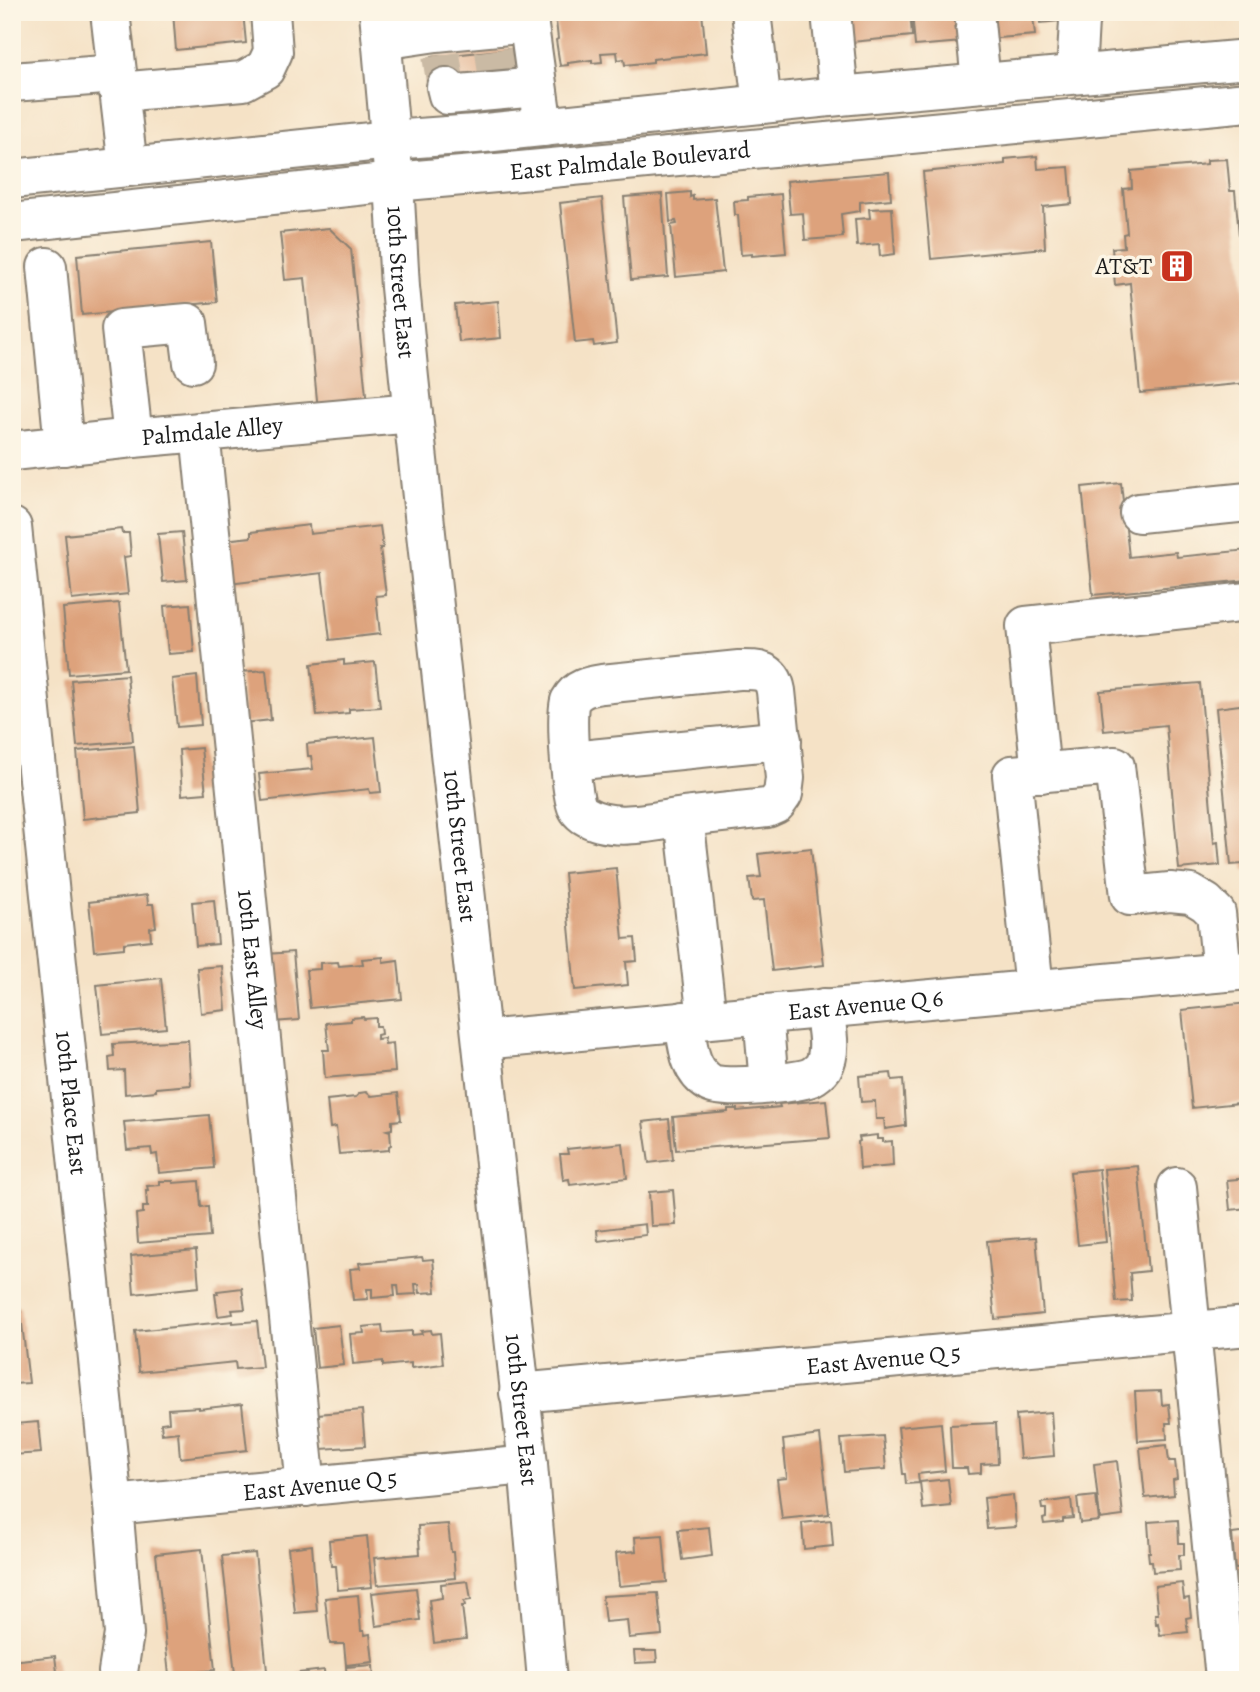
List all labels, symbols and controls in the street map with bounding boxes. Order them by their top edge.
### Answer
street label: East Palmdale Boulevard [508,133,752,188]
street label: 10th Street East [379,205,423,360]
building icon: AT&T [1158,247,1196,285]
place label: AT&T [1095,250,1152,282]
street label: Palmdale Alley [140,409,284,453]
street label: 10th Street East [436,768,484,924]
street label: 10th East Alley [230,888,276,1031]
street label: East Avenue Q 6 [786,982,945,1028]
street label: 10th Place East [48,1029,95,1177]
street label: 10th Street East [498,1332,546,1487]
street label: East Avenue Q 5 [805,1336,962,1383]
street label: East Avenue Q 5 [241,1462,399,1508]

